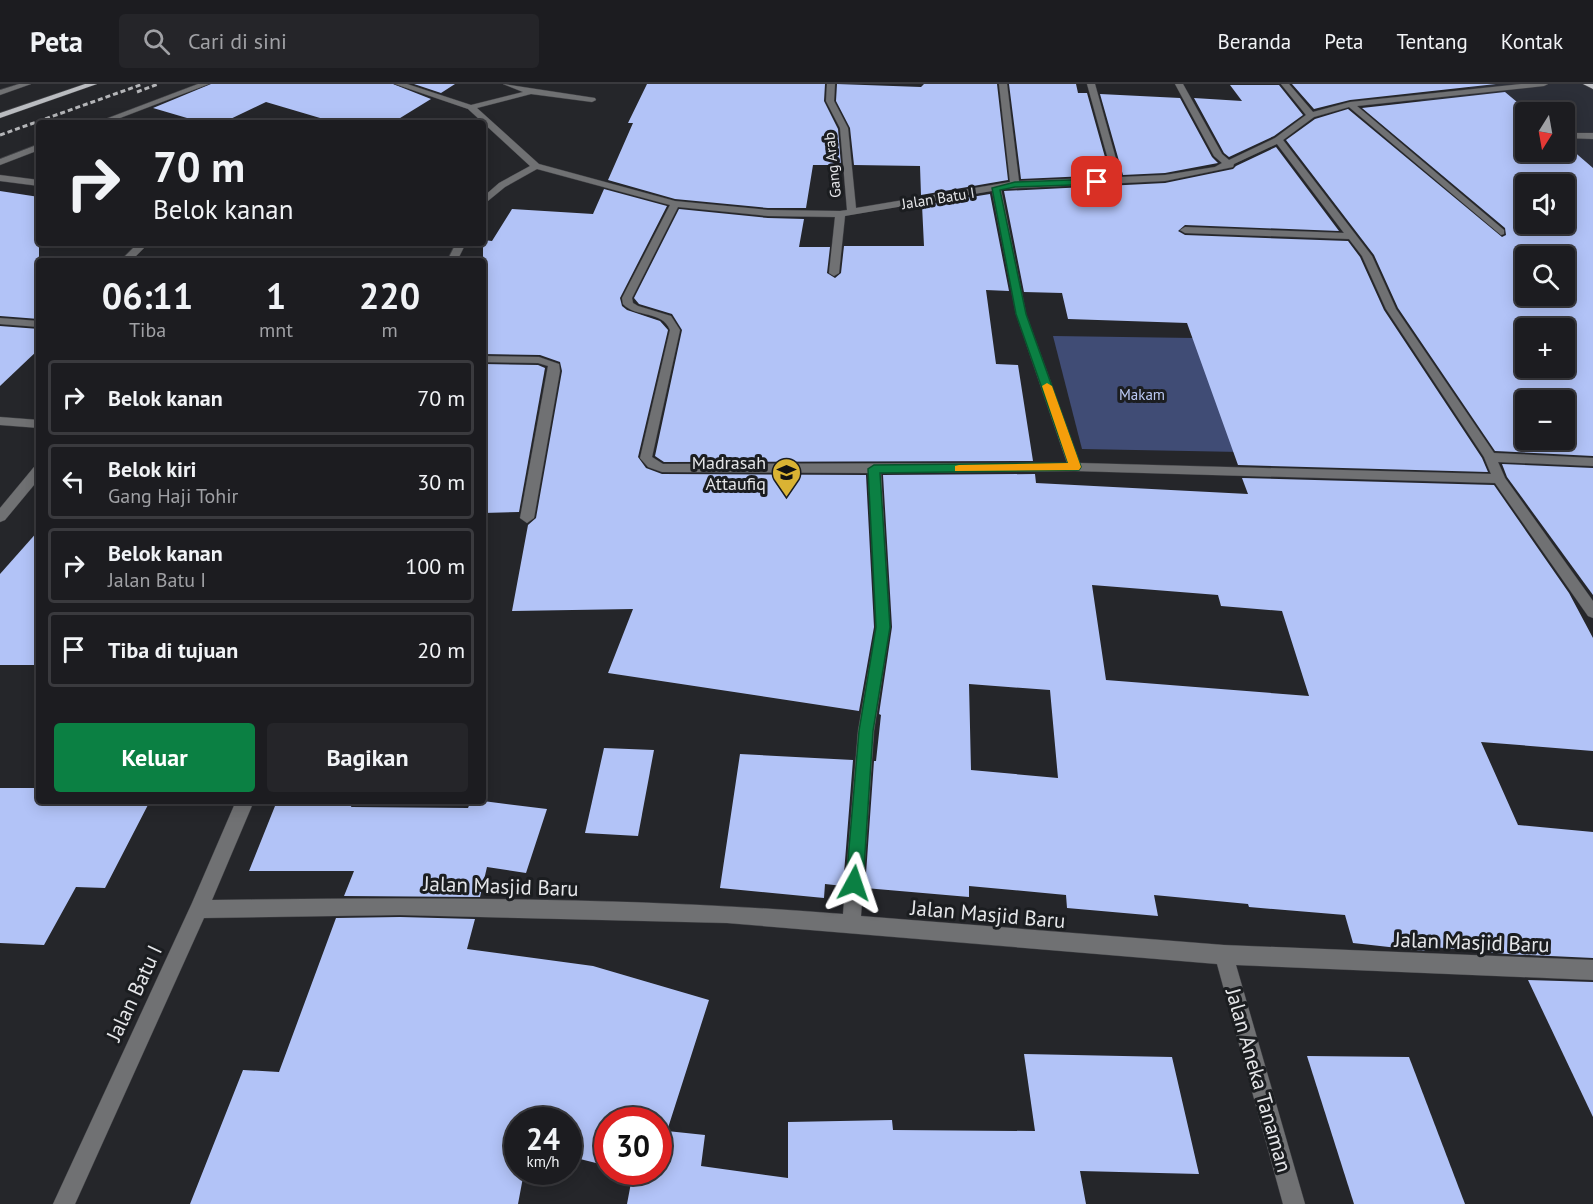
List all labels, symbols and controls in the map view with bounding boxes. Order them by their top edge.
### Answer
search box [119,14,539,68]
text: Peta [30,23,83,60]
icon: search [140,25,173,58]
text: Cari di sini [188,27,287,55]
text: Beranda [1218,28,1291,55]
text: Peta [1324,28,1363,55]
text: Tentang [1396,28,1468,55]
text: Kontak [1501,28,1563,55]
north arrow [1515,102,1575,162]
map controls [1515,102,1575,450]
street label: Gang Arab [819,131,845,199]
text: 70 m [153,139,245,194]
icon: right [54,144,132,222]
pin [1071,156,1122,207]
icon: arrive [1080,165,1113,198]
button: sound [1515,174,1575,234]
street label: Jalan Batu I [899,183,976,213]
text: Belok kanan [153,192,293,226]
button: search [1515,246,1575,306]
text: 06:11 [102,272,193,319]
text: 1 [266,272,286,319]
text: 220 [359,272,420,319]
text: Tiba [129,317,166,343]
text: mnt [259,317,293,343]
text: m [381,317,398,343]
button: + [1515,318,1575,378]
icon: right [57,381,90,414]
text: Belok kanan [108,384,223,412]
text: 70 m [417,384,465,412]
park label: Makam [1119,385,1165,404]
button: − [1515,390,1575,450]
place label: Madrasah Attaufiq [692,451,766,495]
text: Belok kiri [108,455,197,483]
school or university icon: Madrasah Attaufiq [771,456,803,498]
icon: left [57,465,90,498]
text: 30 m [417,468,465,496]
text: Gang Haji Tohir [108,483,238,509]
text: Belok kanan [108,539,223,567]
icon: right [57,549,90,582]
text: 100 m [405,552,465,580]
text: Jalan Batu I [108,567,206,593]
icon: arrive [57,633,90,666]
text: Tiba di tujuan [108,636,238,664]
text: 20 m [417,636,465,664]
button: Keluar [54,723,255,792]
button: Bagikan [267,723,468,792]
position arrow [822,851,886,915]
street label: Jalan Masjid Baru [422,870,579,902]
street label: Jalan Masjid Baru [908,894,1067,934]
street label: Jalan Masjid Baru [1393,926,1550,958]
street label: Jalan Batu I [100,941,168,1046]
street label: Jalan Aneka Tanaman [1220,984,1298,1175]
speed limit sign: 30 [594,1107,672,1185]
text: 24 [526,1119,560,1158]
text: km/h [527,1152,559,1171]

